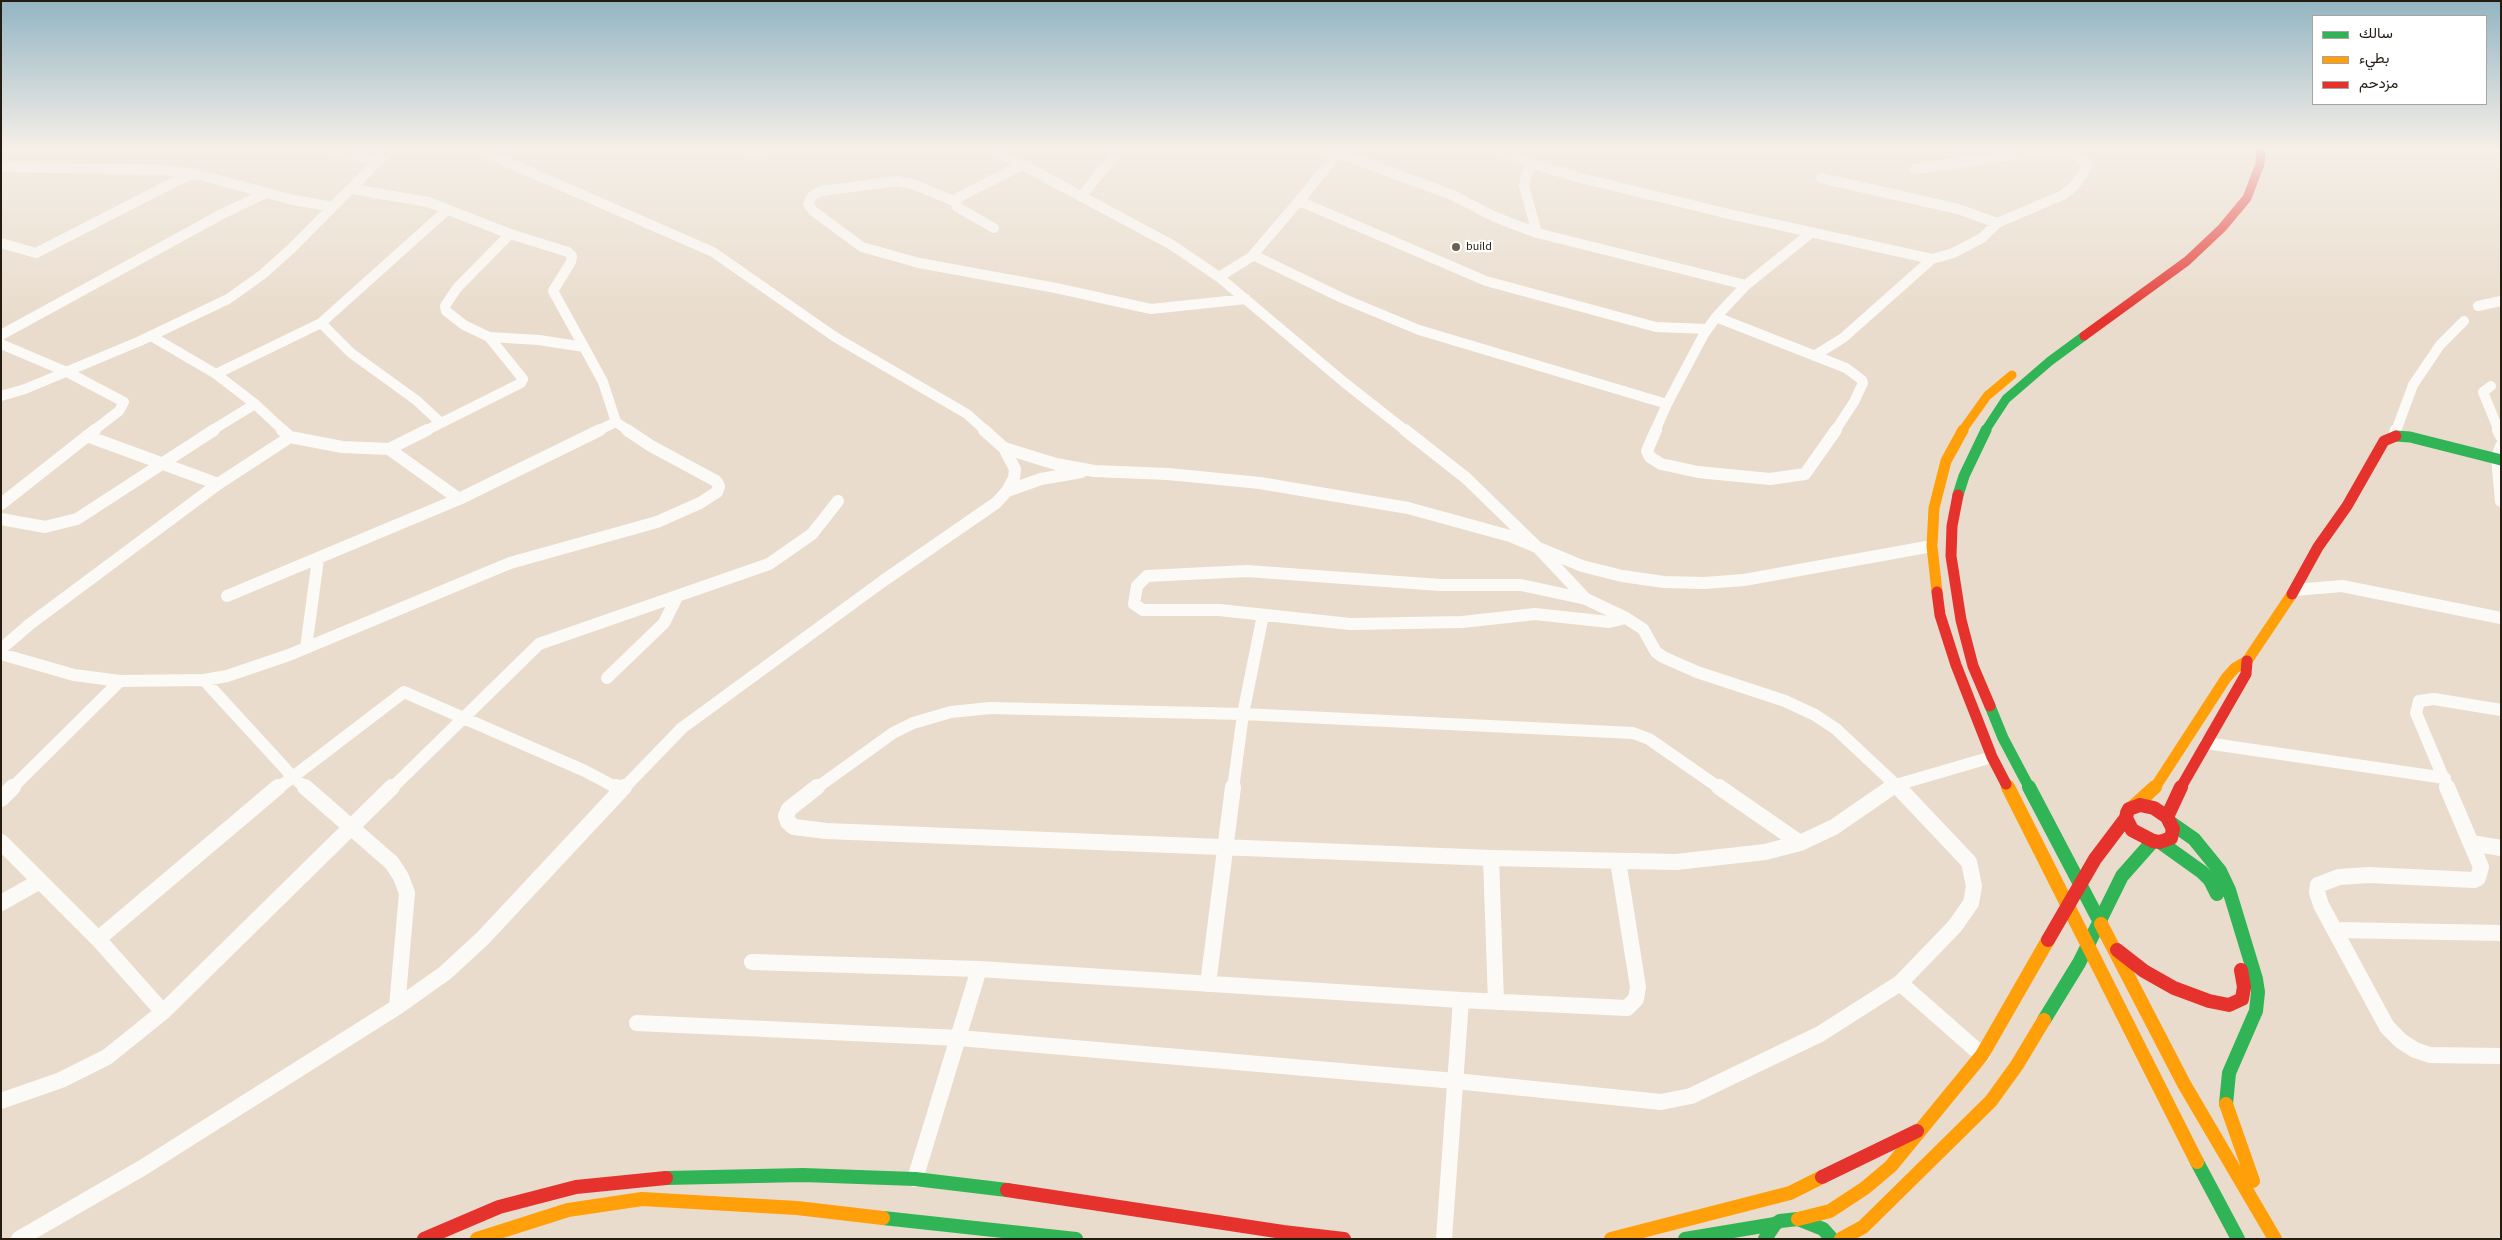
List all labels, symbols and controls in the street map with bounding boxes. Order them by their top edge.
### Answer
legend [2312,15,2487,105]
text: سالك [2359,23,2393,44]
text: بطيء [2359,48,2389,69]
text: مزدحم [2359,73,2398,94]
place label: build [1466,240,1492,254]
marker: build [1450,241,1462,253]

